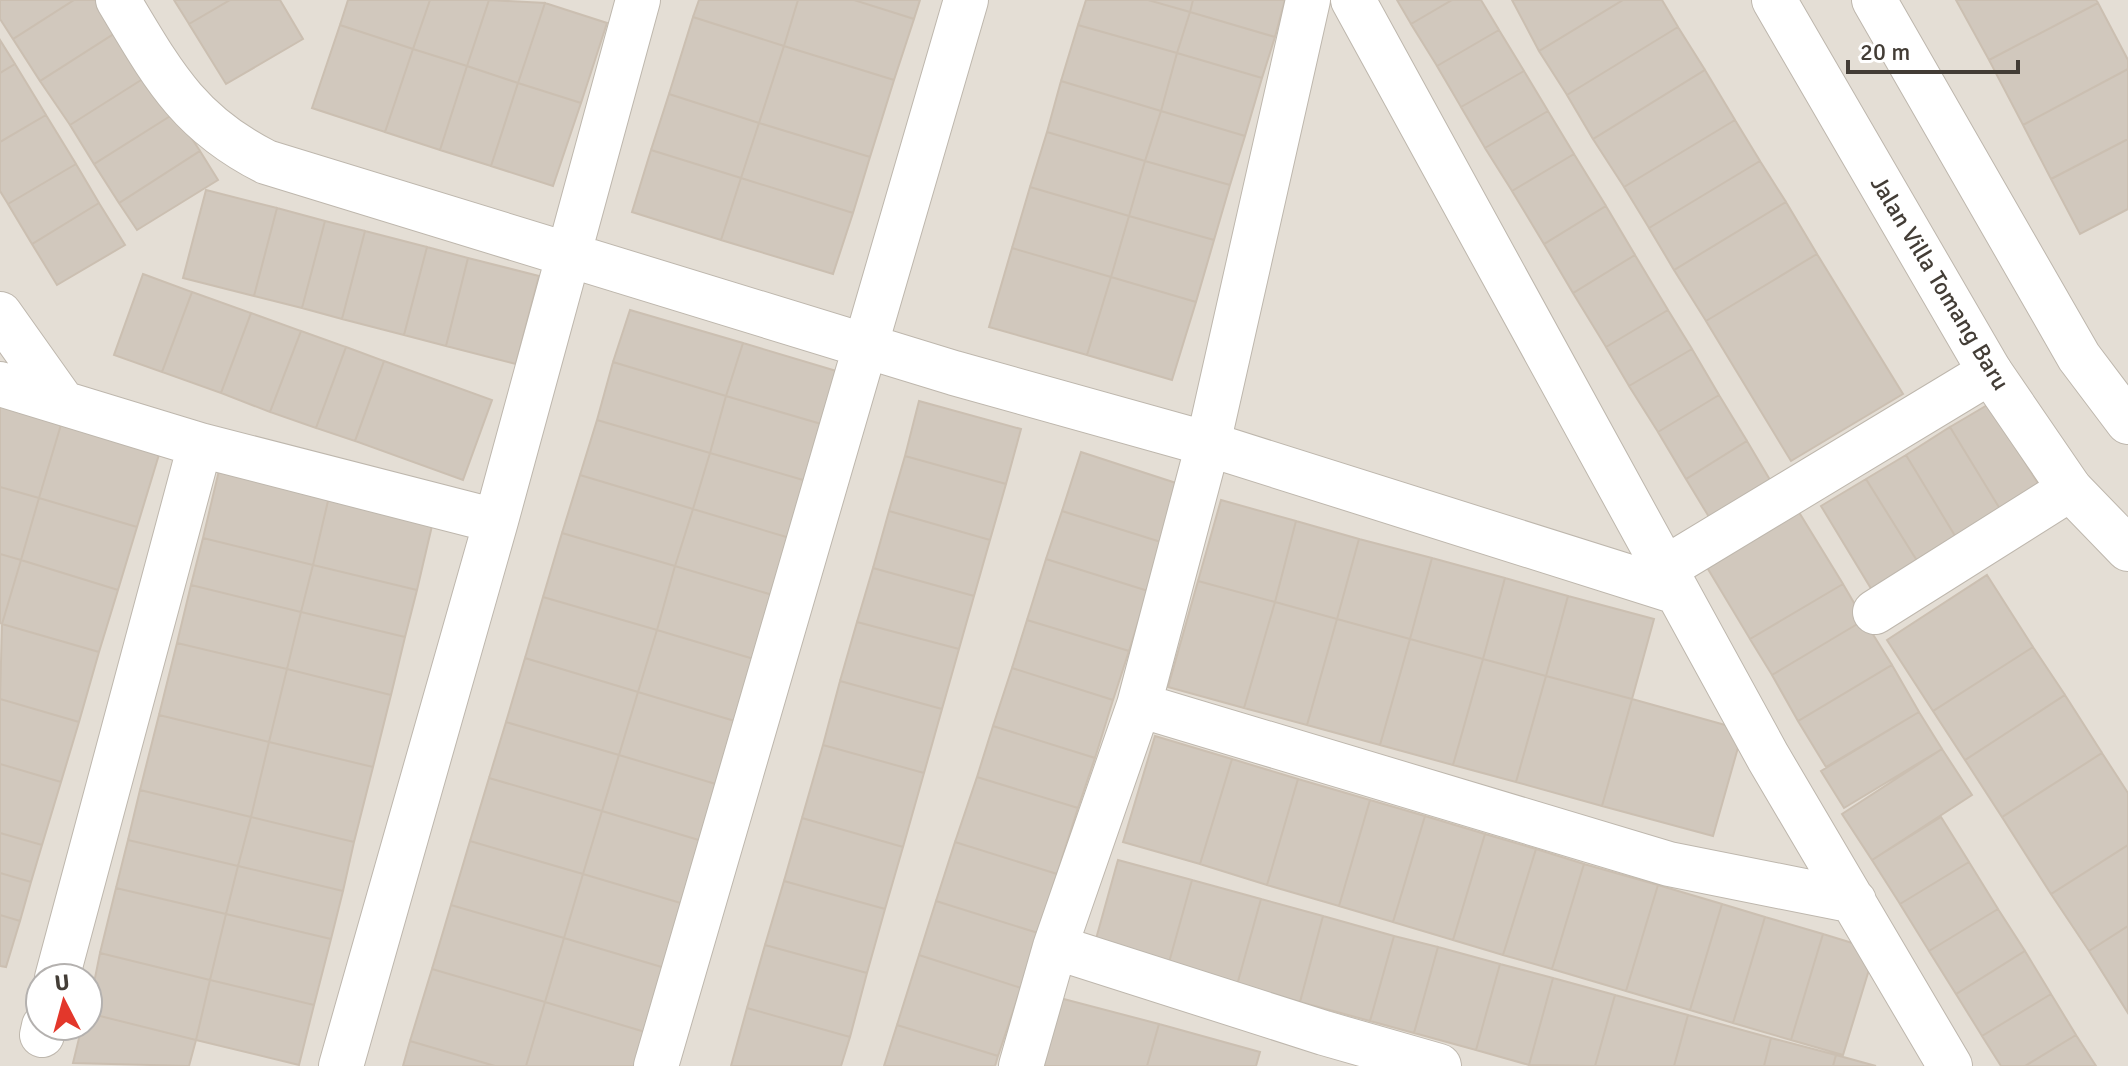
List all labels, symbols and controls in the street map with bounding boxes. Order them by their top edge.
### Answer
scale bar [1848,24,2018,74]
text: 20 m [1860,37,1910,67]
street label: Jalan Villa Tomang Baru [1864,170,2016,396]
north arrow [24,962,104,1042]
text: U [53,968,71,997]

